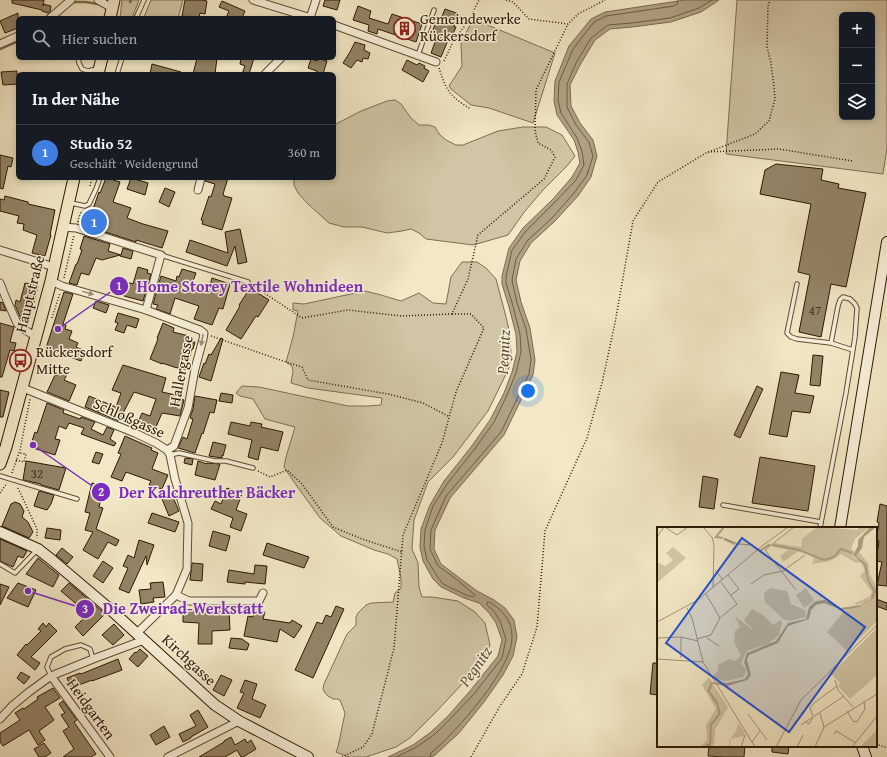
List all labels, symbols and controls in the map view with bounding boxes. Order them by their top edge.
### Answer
place label: Gemeindewerke Rückersdorf [420,8,521,46]
map controls [839,12,875,120]
button: + [839,12,875,48]
building icon: Gemeindewerke Rückersdorf [391,15,417,41]
search box [16,16,336,60]
icon: search [30,27,52,49]
text: Hier suchen [62,28,137,49]
button: − [839,48,875,84]
button: layers [839,84,875,120]
text: In der Nähe [32,86,120,111]
text: Studio 52 [70,133,132,154]
text: 1 [42,143,48,162]
text: 360 m [288,143,320,162]
text: Geschäft · Weidengrund [70,154,198,173]
pin: 1 [81,207,107,237]
street label: Hauptstraße [10,253,49,335]
callout: Home Storey Textile Wohnideen [109,272,371,300]
text: Home Storey Textile Wohnideen [137,274,364,298]
text: 1 [116,277,122,294]
one-way arrow [82,290,94,296]
house number: 47 [809,301,821,320]
water label: Pegnitz [490,328,516,376]
street label: Hallergasse [163,333,198,408]
one-way arrow [199,334,205,346]
place label: Rückersdorf Mitte [36,341,115,379]
bus stop icon: Rückersdorf Mitte [8,348,34,374]
your location [518,381,538,401]
street label: Schloßgasse [90,392,168,443]
house number: 32 [31,464,43,483]
callout: Der Kalchreuther Bäcker [91,478,304,506]
text: Der Kalchreuther Bäcker [119,480,296,504]
text: 2 [98,483,104,500]
inset map [657,527,877,747]
callout: Die Zweirad-Werkstatt [75,595,271,623]
text: Die Zweirad-Werkstatt [103,596,263,620]
text: 3 [82,600,88,617]
street label: Kirchgasse [158,629,221,690]
water label: Pegnitz [452,640,498,692]
street label: Heidgarten [62,674,121,744]

